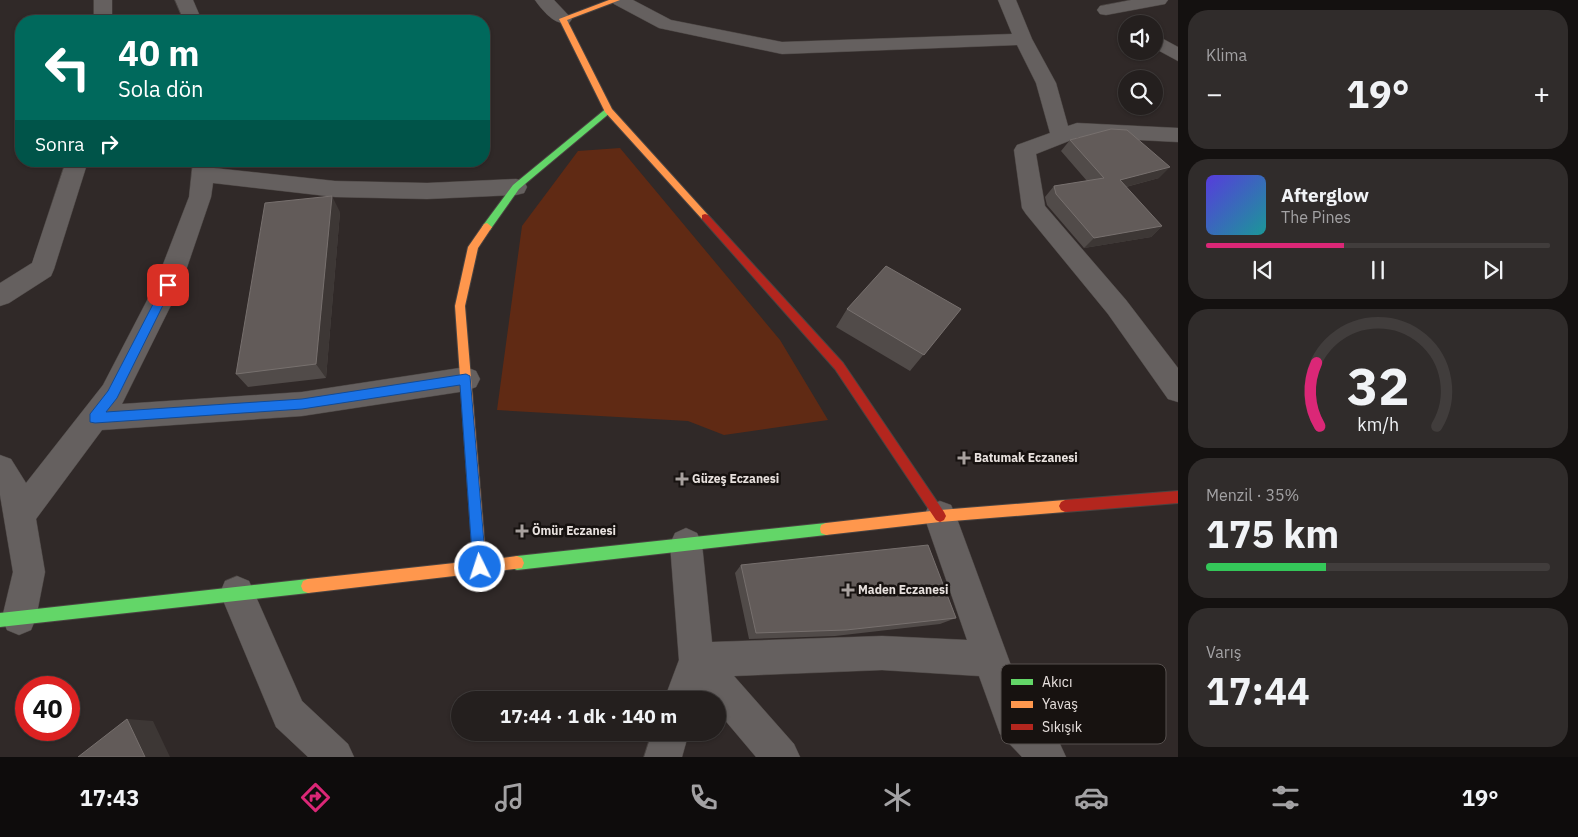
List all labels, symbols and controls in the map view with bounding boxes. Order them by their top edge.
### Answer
map controls [1118,15,1163,115]
button: sound [1118,15,1163,60]
text: 40 m [118,30,200,76]
icon: left [35,35,100,100]
text: Klima [1206,45,1247,65]
text: 19° [1346,69,1410,118]
button: search [1118,70,1163,115]
text: Sola dön [118,74,204,103]
text: − [1206,75,1223,112]
text: + [1533,75,1550,112]
icon: right [95,130,123,158]
text: Sonra [35,132,85,156]
text: Afterglow [1281,183,1369,207]
text: The Pines [1281,207,1351,227]
icon: previous [1249,256,1277,284]
icon: pause [1364,256,1392,284]
icon: next [1479,256,1507,284]
pin [147,264,189,306]
icon: arrive [154,271,182,299]
text: 32 [1347,352,1409,419]
text: km/h [1357,413,1399,436]
place label: Batumak Eczanesi [974,450,1078,465]
marker: Batumak Eczanesi [958,452,970,464]
place label: Güzeş Eczanesi [692,471,779,486]
marker: Güzeş Eczanesi [676,473,688,485]
text: Menzil · 35% [1206,485,1299,505]
text: 175 km [1206,509,1339,558]
place label: Ömür Eczanesi [532,523,616,538]
marker: Ömür Eczanesi [516,525,528,537]
position arrow [453,540,505,592]
place label: Maden Eczanesi [858,582,948,597]
marker: Maden Eczanesi [842,584,854,596]
text: Varış [1206,642,1241,662]
legend [1001,664,1166,744]
text: 17:44 [1206,666,1310,715]
text: Akıcı [1042,673,1072,691]
speed limit sign: 40 [15,676,80,741]
text: Yavaş [1042,695,1078,713]
text: 17:44 · 1 dk · 140 m [500,704,677,728]
text: Sıkışık [1042,718,1083,736]
icon: directions [298,780,333,815]
icon: music [492,780,527,815]
icon: phone [686,780,721,815]
icon: climate [880,780,915,815]
icon: car [1074,780,1109,815]
icon: filters [1268,780,1303,815]
text: 17:43 [79,783,140,812]
text: 19° [1462,783,1498,812]

